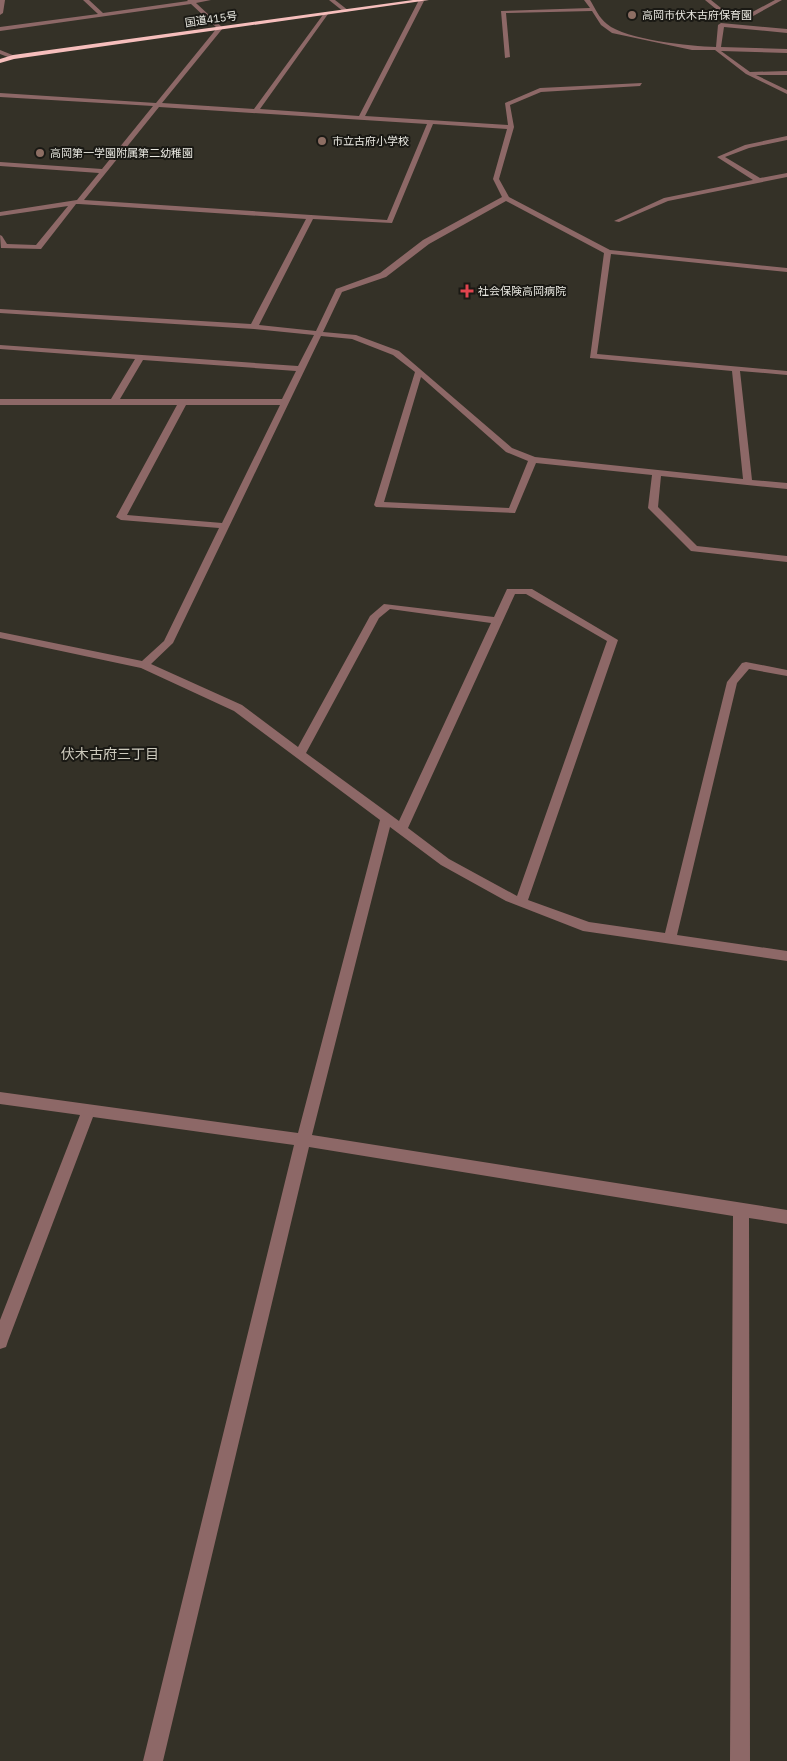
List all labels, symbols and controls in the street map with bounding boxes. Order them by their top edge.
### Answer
street label: 国道415号 [184,8,238,30]
place label: 高岡市伏木古府保育園 [642,8,752,22]
marker: 高岡市伏木古府保育園 [626,9,638,21]
place label: 市立古府小学校 [332,134,409,148]
marker: 市立古府小学校 [316,135,328,147]
place label: 高岡第一学園附属第二幼稚園 [50,146,193,160]
marker: 高岡第一学園附属第二幼稚園 [34,147,46,159]
marker: 社会保険高岡病院 [460,284,474,298]
place label: 社会保険高岡病院 [478,284,566,298]
district label: 伏木古府三丁目 [61,745,159,763]

